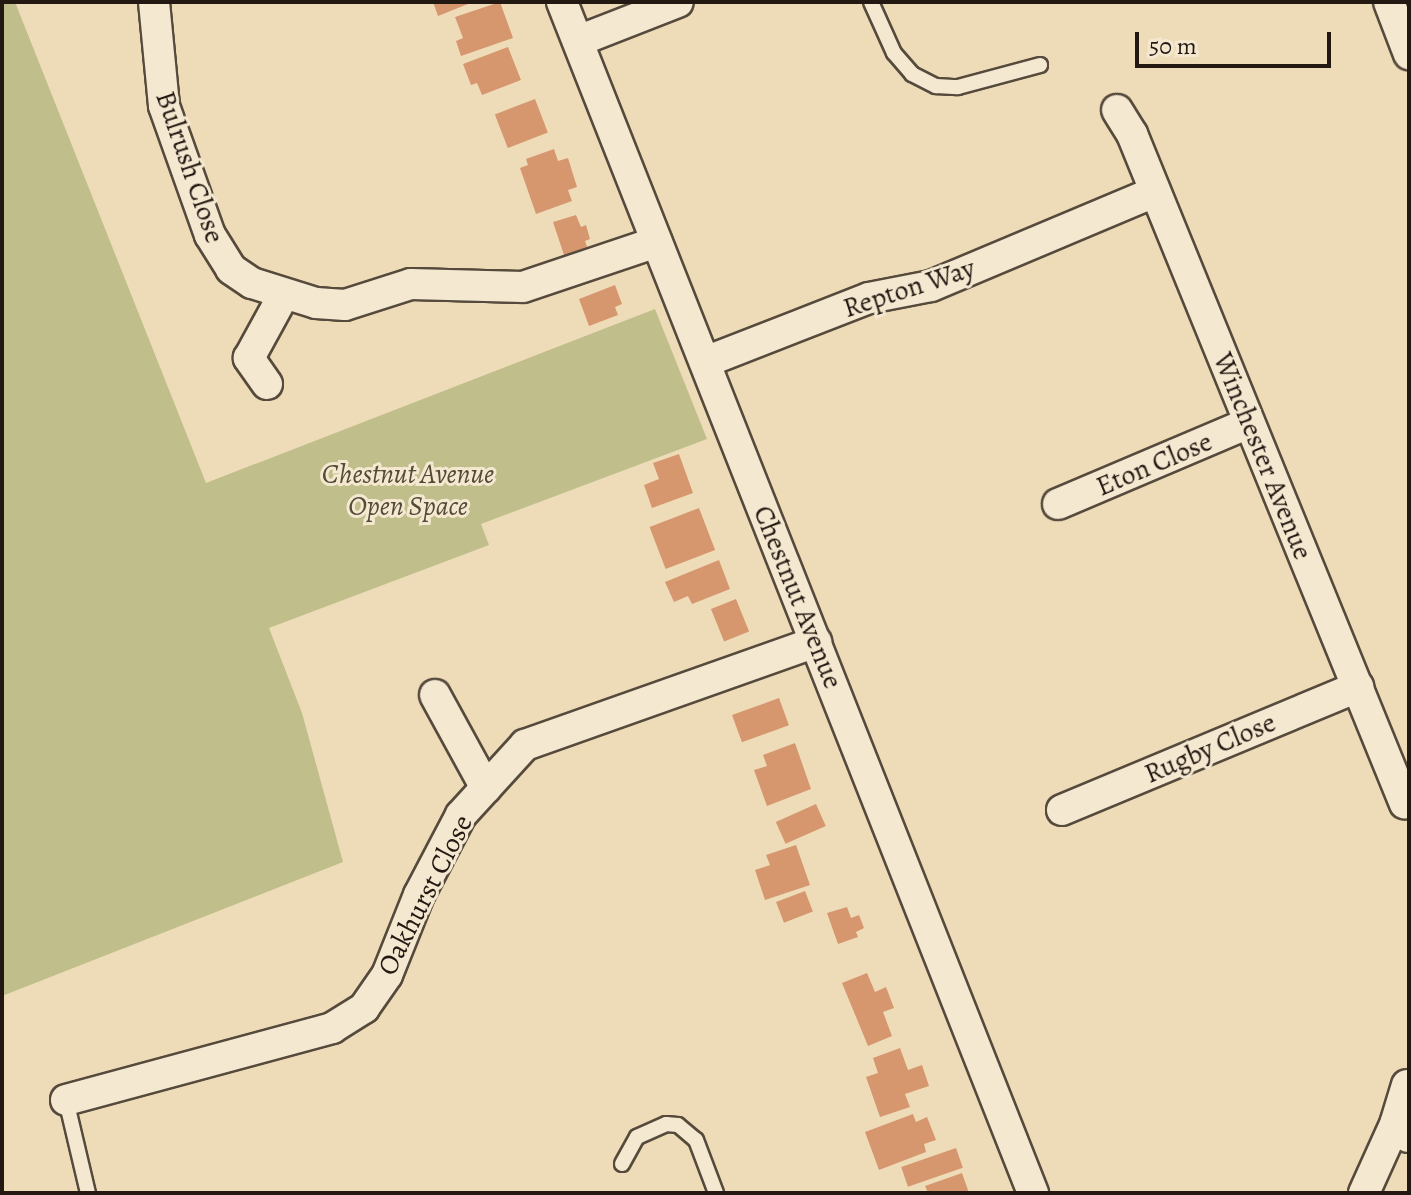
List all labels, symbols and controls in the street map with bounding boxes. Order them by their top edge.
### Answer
scale bar [1139,16,1335,66]
text: 50 m [1149,30,1197,62]
street label: Bulrush Close [148,87,232,247]
street label: Repton Way [839,251,979,325]
street label: Winchester Avenue [1206,348,1320,564]
street label: Eton Close [1091,425,1217,503]
park label: Chestnut Avenue Open Space [322,457,494,523]
street label: Chestnut Avenue [746,501,850,693]
street label: Rugby Close [1139,705,1281,791]
street label: Oakhurst Close [370,809,480,981]

